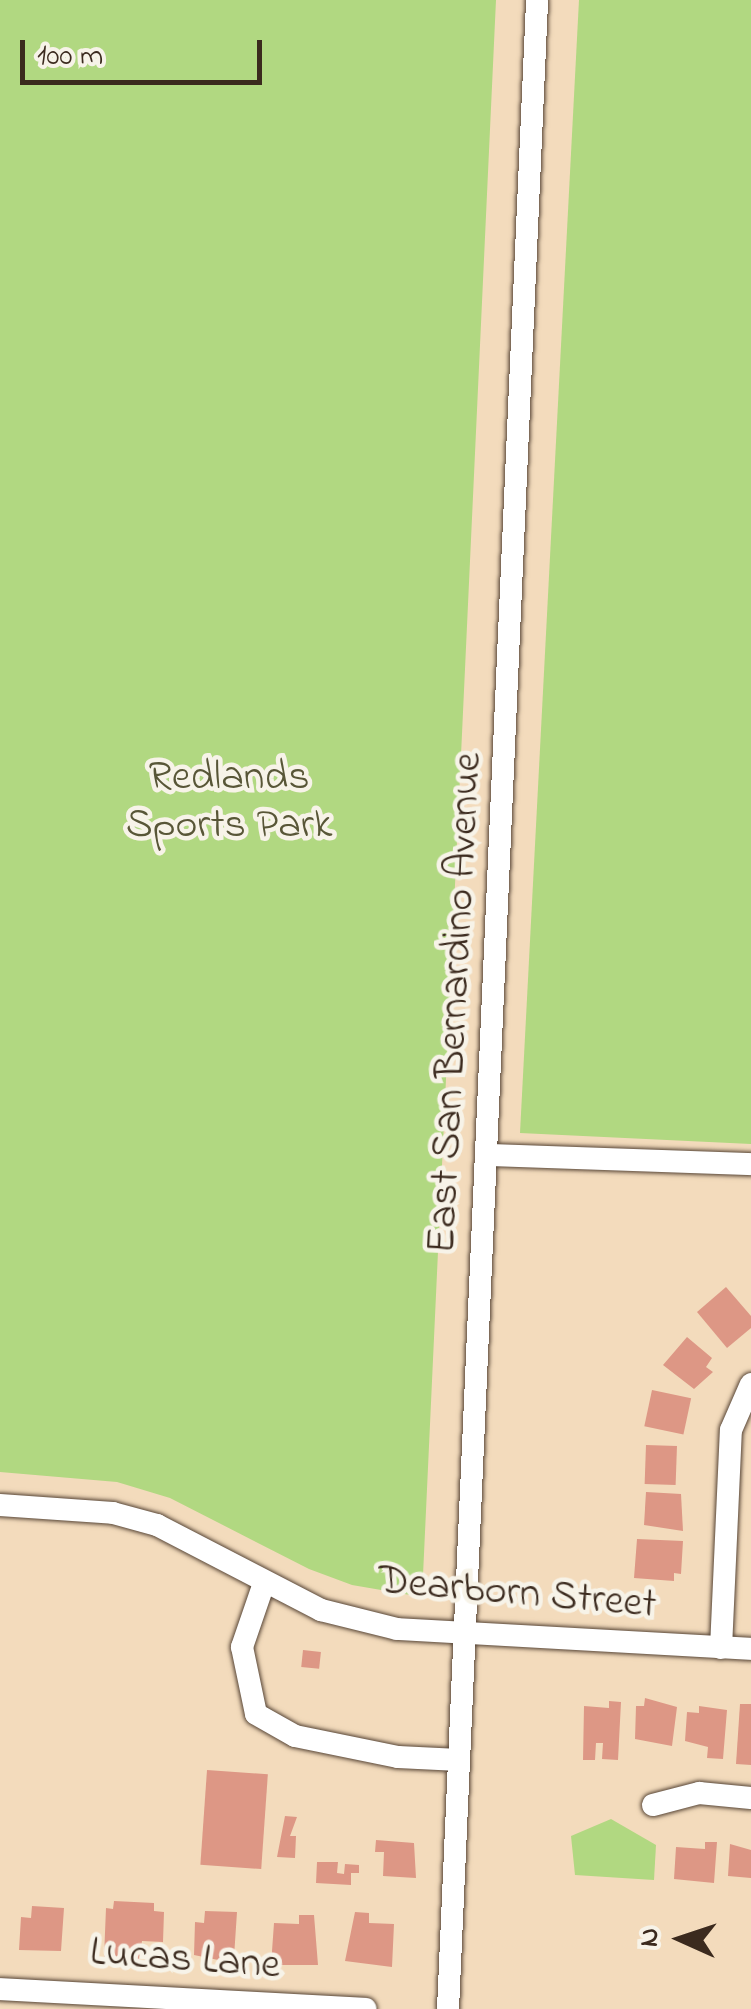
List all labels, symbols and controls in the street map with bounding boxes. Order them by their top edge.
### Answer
scale bar [25,20,268,82]
text: 100 m [37,35,103,79]
street label: East San Bernardino Avenue [418,751,494,1255]
park label: Redlands Sports Park [126,753,332,851]
street label: Dearborn Street [376,1557,658,1631]
north arrow [631,1889,731,1989]
text: N [630,1927,672,1948]
street label: Lucas Lane [88,1928,282,1992]

